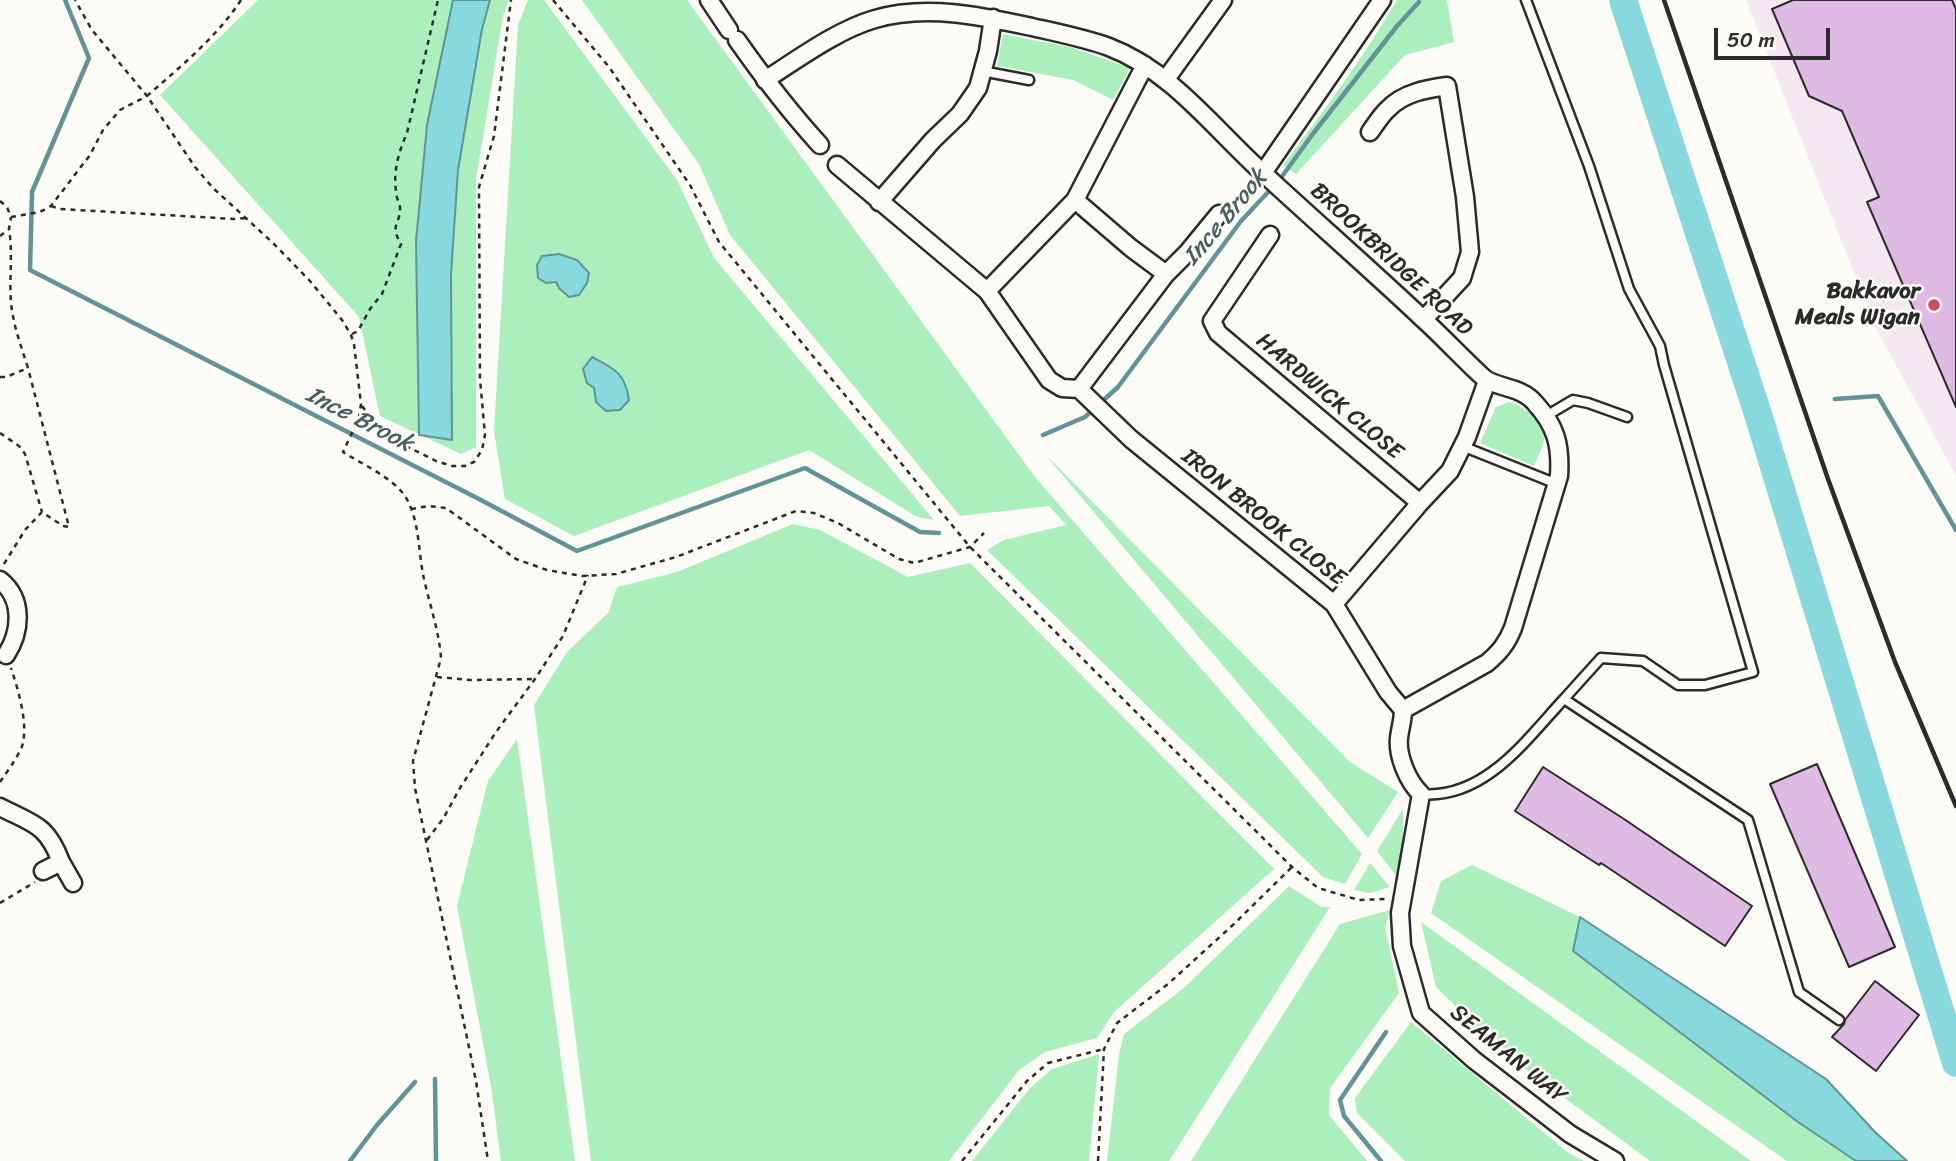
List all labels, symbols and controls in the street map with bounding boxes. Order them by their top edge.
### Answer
scale bar [1718,14,1834,58]
text: 50 m [1727,21,1775,59]
water label: Ince Brook [1178,165,1274,271]
street label: BROOKBRIDGE ROAD [1304,178,1478,342]
place label: Bakkavor Meals Wigan [1795,278,1920,332]
marker: Bakkavor Meals Wigan [1926,297,1942,313]
street label: HARDWICK CLOSE [1250,328,1408,466]
water label: Ince Brook [301,381,417,459]
street label: IRON BROOK CLOSE [1175,443,1351,593]
street label: SEAMAN WAY [1444,999,1572,1111]

